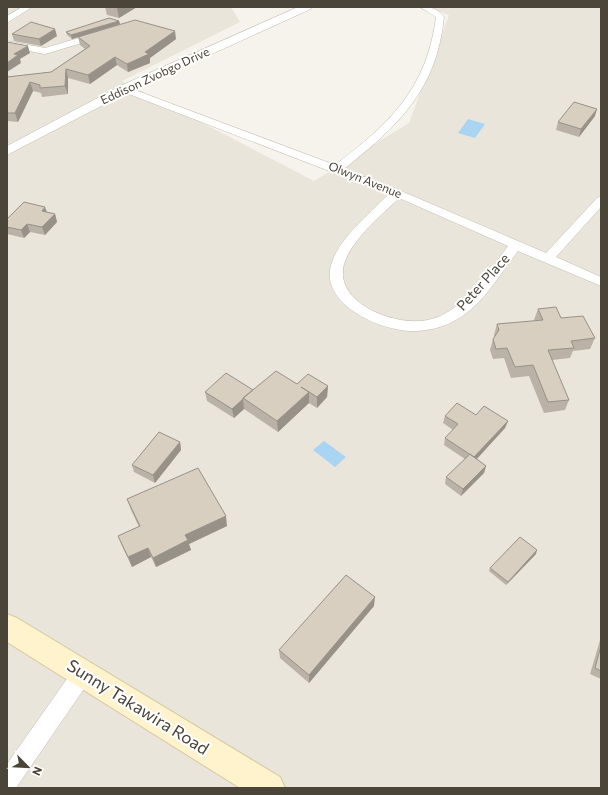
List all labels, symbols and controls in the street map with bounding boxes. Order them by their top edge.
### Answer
street label: Eddison Zvobgo Drive [98,44,211,106]
street label: Olwyn Avenue [327,158,404,200]
street label: Peter Place [453,250,513,314]
street label: Sunny Takawira Road [63,654,213,759]
north arrow [8,747,48,787]
text: N [30,765,45,778]

